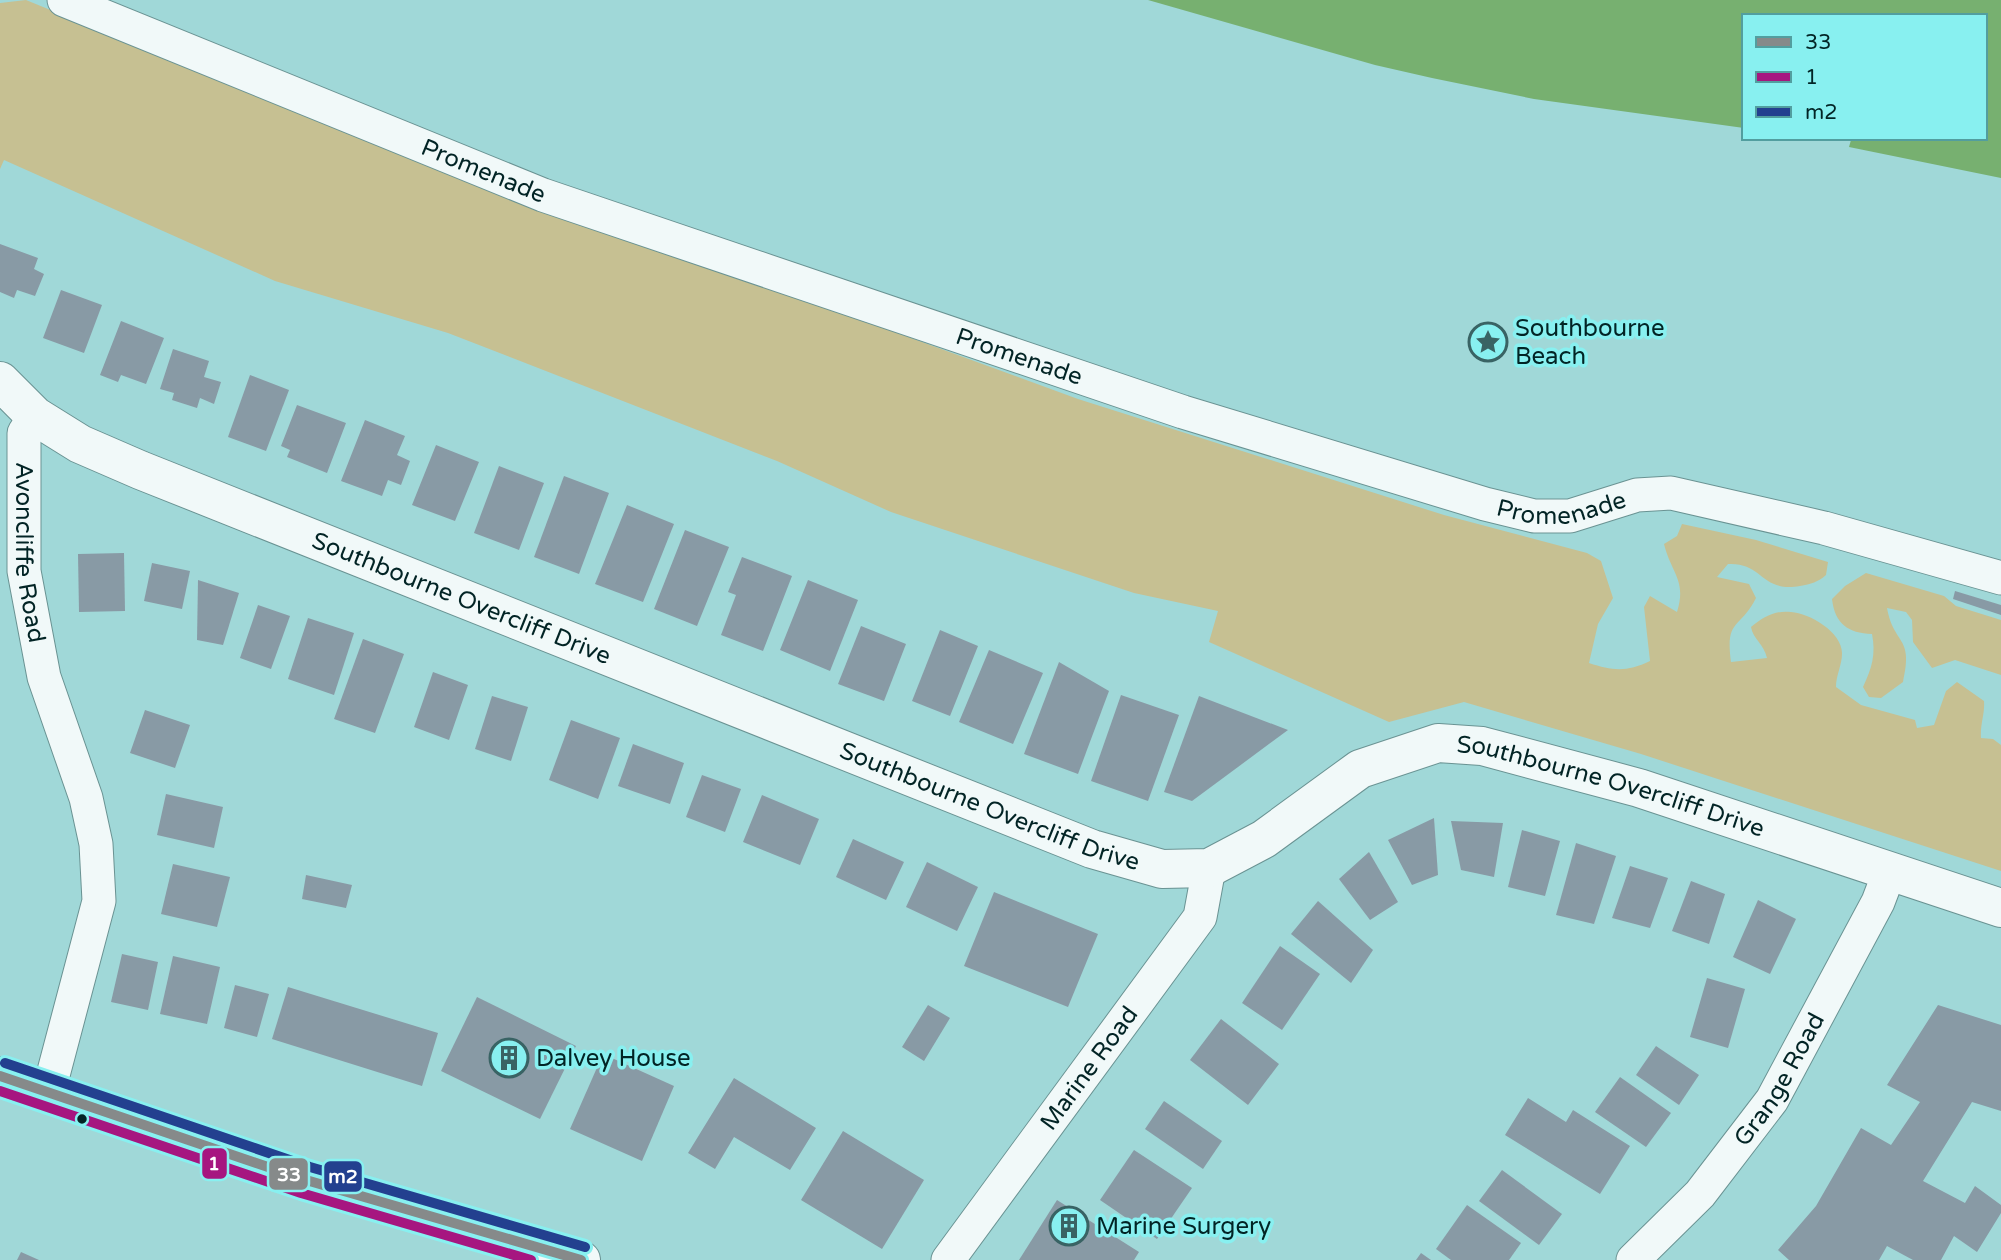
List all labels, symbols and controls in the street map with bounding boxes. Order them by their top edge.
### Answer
legend [1742,14,1987,140]
text: 33 [1805,30,1831,55]
text: 1 [1805,65,1818,90]
text: m2 [1805,100,1837,125]
street label: Promenade [417,133,550,210]
place label: Southbourne Beach [1515,314,1665,371]
place icon: Southbourne Beach [1467,321,1509,363]
street label: Promenade [952,322,1086,392]
street label: Avoncliffe Road [9,462,51,645]
street label: Promenade [1493,485,1630,531]
street label: Southbourne Overcliff Drive [308,526,615,671]
street label: Southbourne Overcliff Drive [1456,730,1768,844]
street label: Southbourne Overcliff Drive [835,736,1143,877]
street label: Marine Road [1034,1001,1144,1136]
street label: Grange Road [1728,1008,1831,1152]
building icon: Dalvey House [488,1037,530,1079]
place label: Dalvey House [536,1044,691,1073]
unlabelled marker [75,1112,89,1126]
line badge: 1 [201,1147,228,1180]
text: 1 [208,1153,220,1175]
line badge: 33 [268,1157,309,1191]
line badge: m2 [323,1160,363,1193]
text: 33 [277,1164,301,1186]
text: m2 [328,1166,358,1188]
building icon: Marine Surgery [1048,1205,1090,1247]
place label: Marine Surgery [1096,1212,1271,1241]

